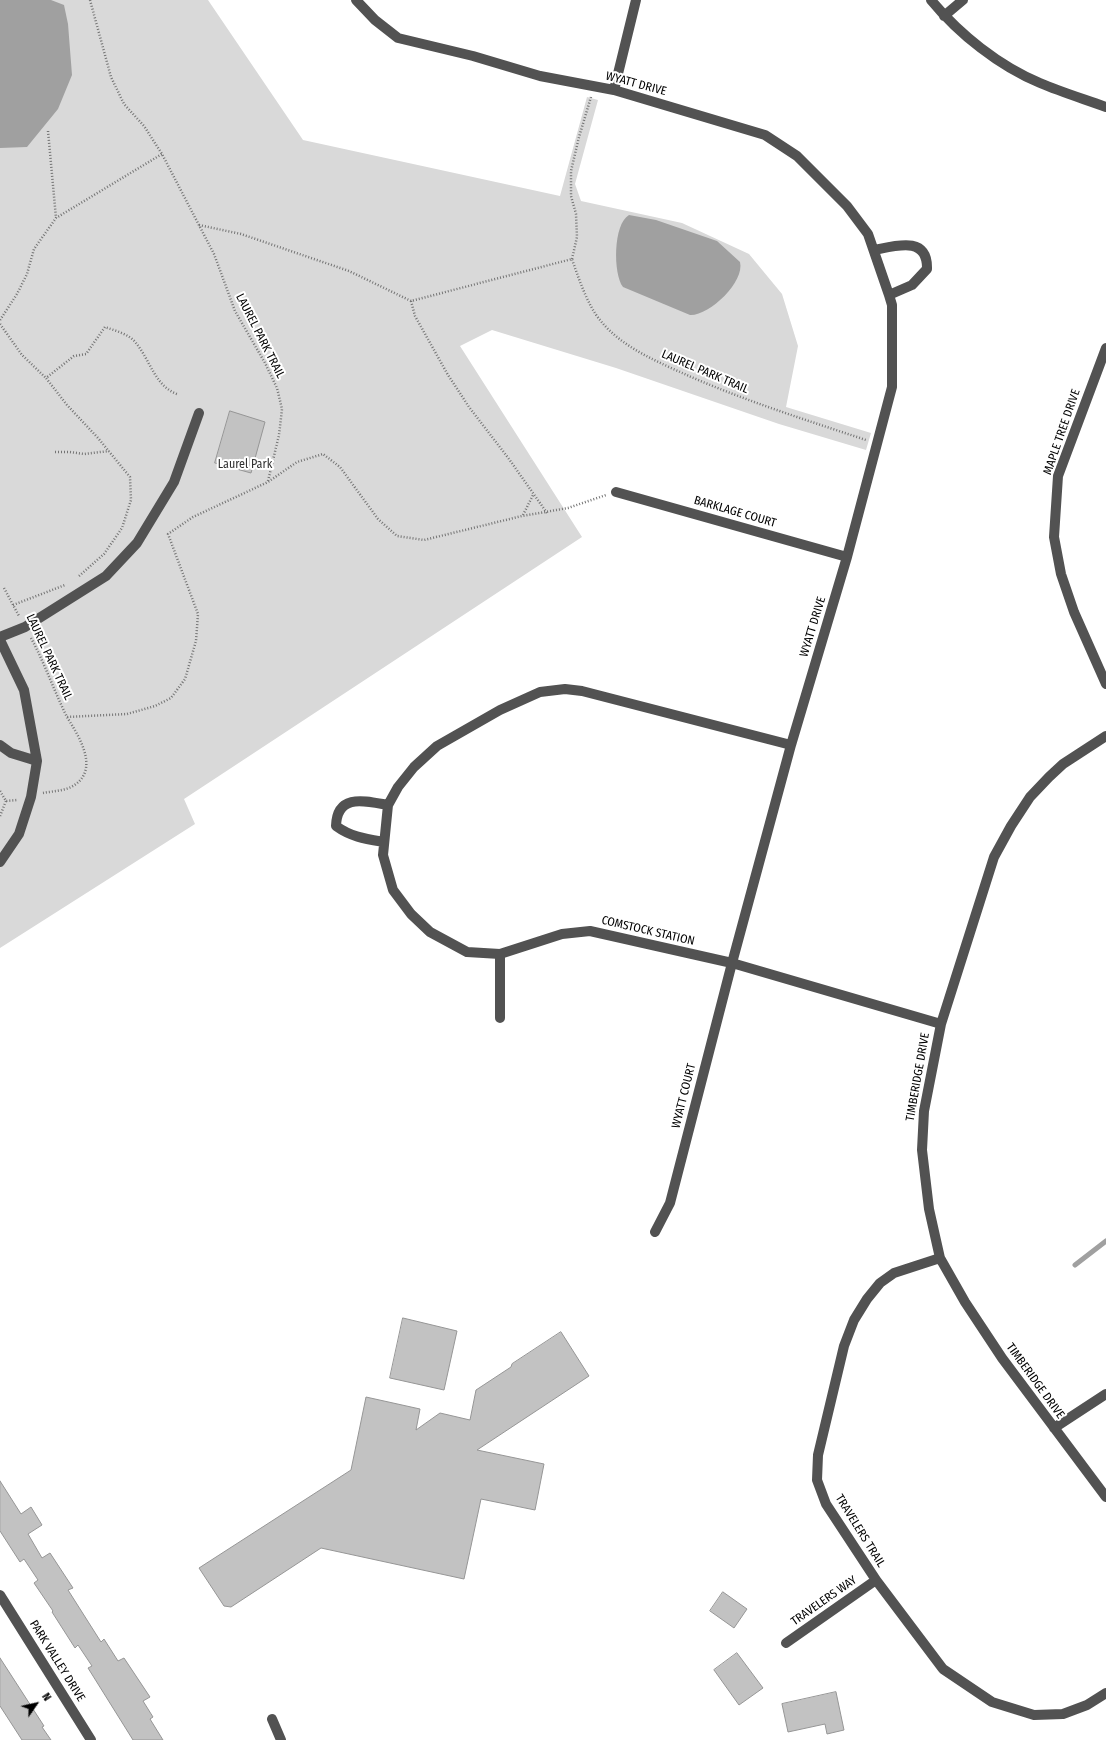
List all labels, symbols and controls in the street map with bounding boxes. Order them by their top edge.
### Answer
street label: WYATT DRIVE [604,69,668,99]
street label: LAUREL PARK TRAIL [232,291,288,381]
street label: LAUREL PARK TRAIL [659,347,751,397]
street label: MAPLE TREE DRIVE [1041,387,1083,477]
park label: Laurel Park [218,458,272,472]
street label: BARKLAGE COURT [692,493,778,531]
street label: WYATT DRIVE [797,595,829,659]
street label: LAUREL PARK TRAIL [23,612,75,702]
street label: COMSTOCK STATION [600,913,696,949]
street label: TIMBERIDGE DRIVE [903,1032,933,1122]
street label: WYATT COURT [669,1062,699,1130]
street label: TIMBERIDGE DRIVE [1003,1340,1067,1422]
street label: TRAVELERS TRAIL [832,1492,888,1570]
street label: TRAVELERS WAY [788,1573,860,1629]
street label: PARK VALLEY DRIVE [26,1618,88,1704]
north arrow [16,1684,56,1724]
text: N [39,1691,54,1703]

